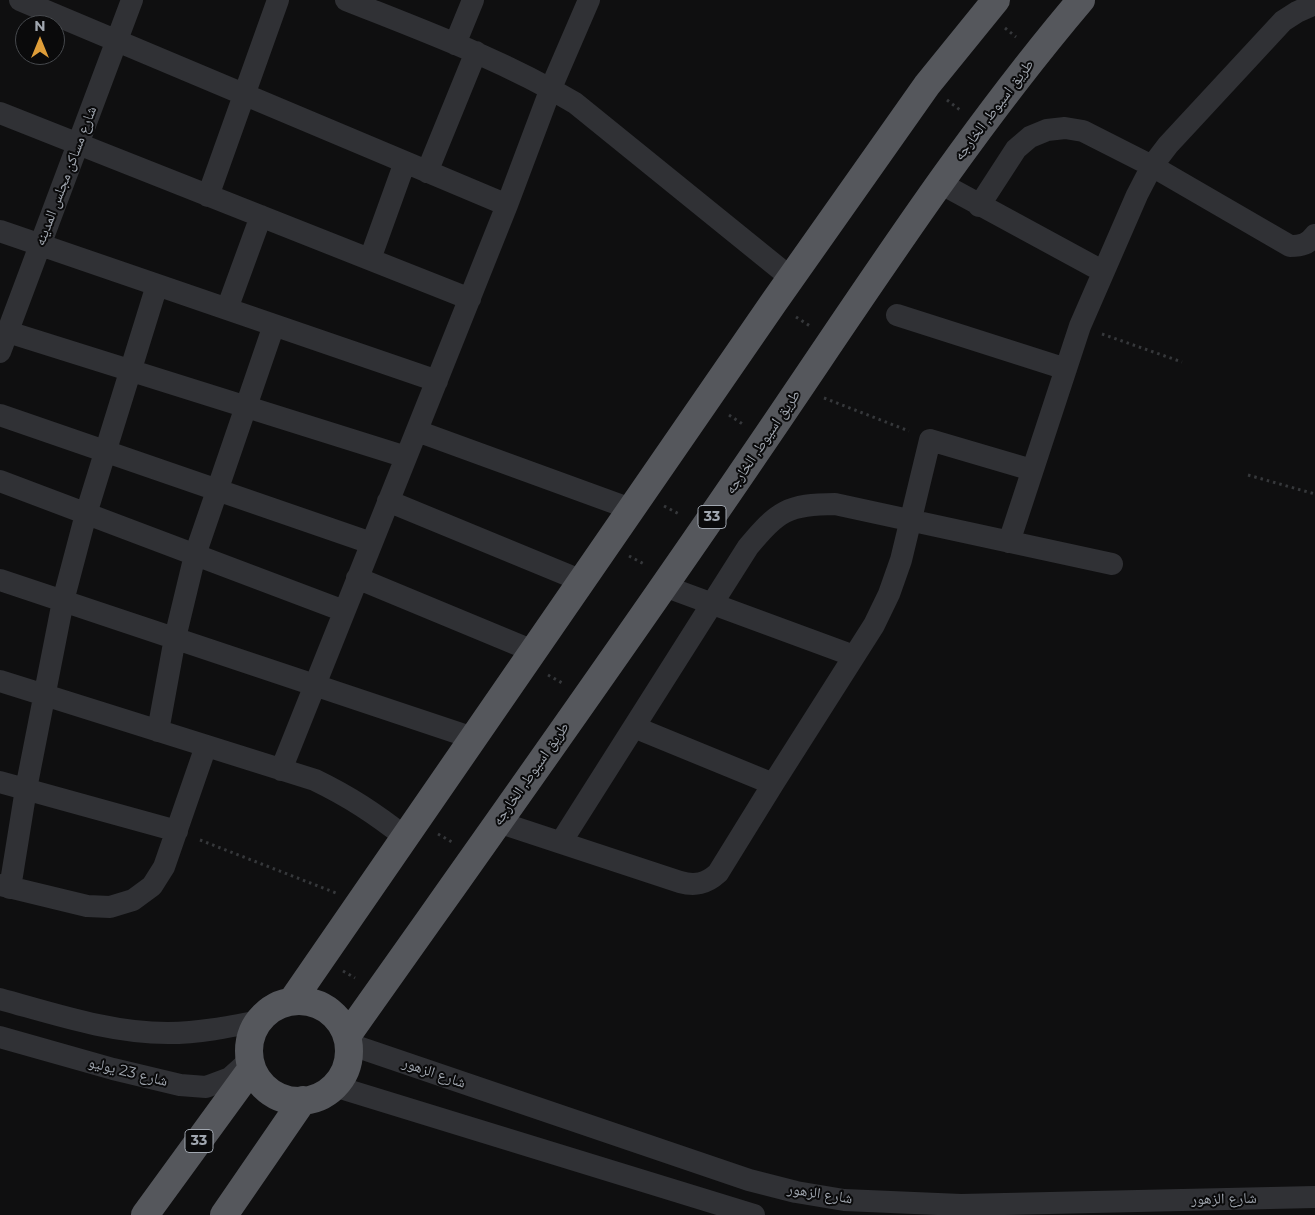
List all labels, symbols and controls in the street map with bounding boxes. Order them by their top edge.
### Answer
north arrow [15,15,65,65]
text: N [34,17,46,35]
street label: طريق اسيوط, الخارجه [950,56,1038,164]
street label: شارع مساكن مجلس المدينه [31,104,101,248]
street label: طريق اسيوط, الخارجه [721,386,805,498]
road number: 33 [698,506,726,528]
street label: طريق اسيوط, الخارجه [489,719,573,829]
street label: شارع 23 يوليو [86,1053,170,1091]
street label: شارع الزهور [400,1054,468,1092]
road number: 33 [185,1130,213,1152]
street label: شارع الزهور [786,1180,854,1208]
street label: شارع الزهور [1191,1189,1257,1209]

